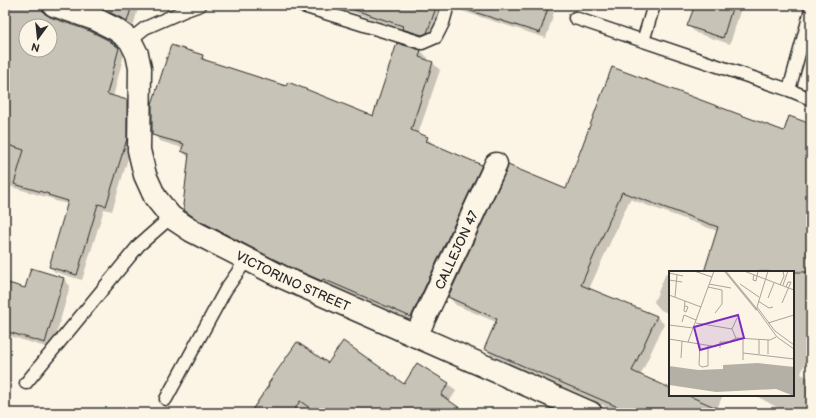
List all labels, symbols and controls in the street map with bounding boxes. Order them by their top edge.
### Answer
north arrow [18,18,58,58]
text: N [30,40,41,55]
street label: CALLEJON 47 [432,208,482,292]
street label: VICTORINO STREET [233,248,353,315]
inset map [669,271,794,396]

